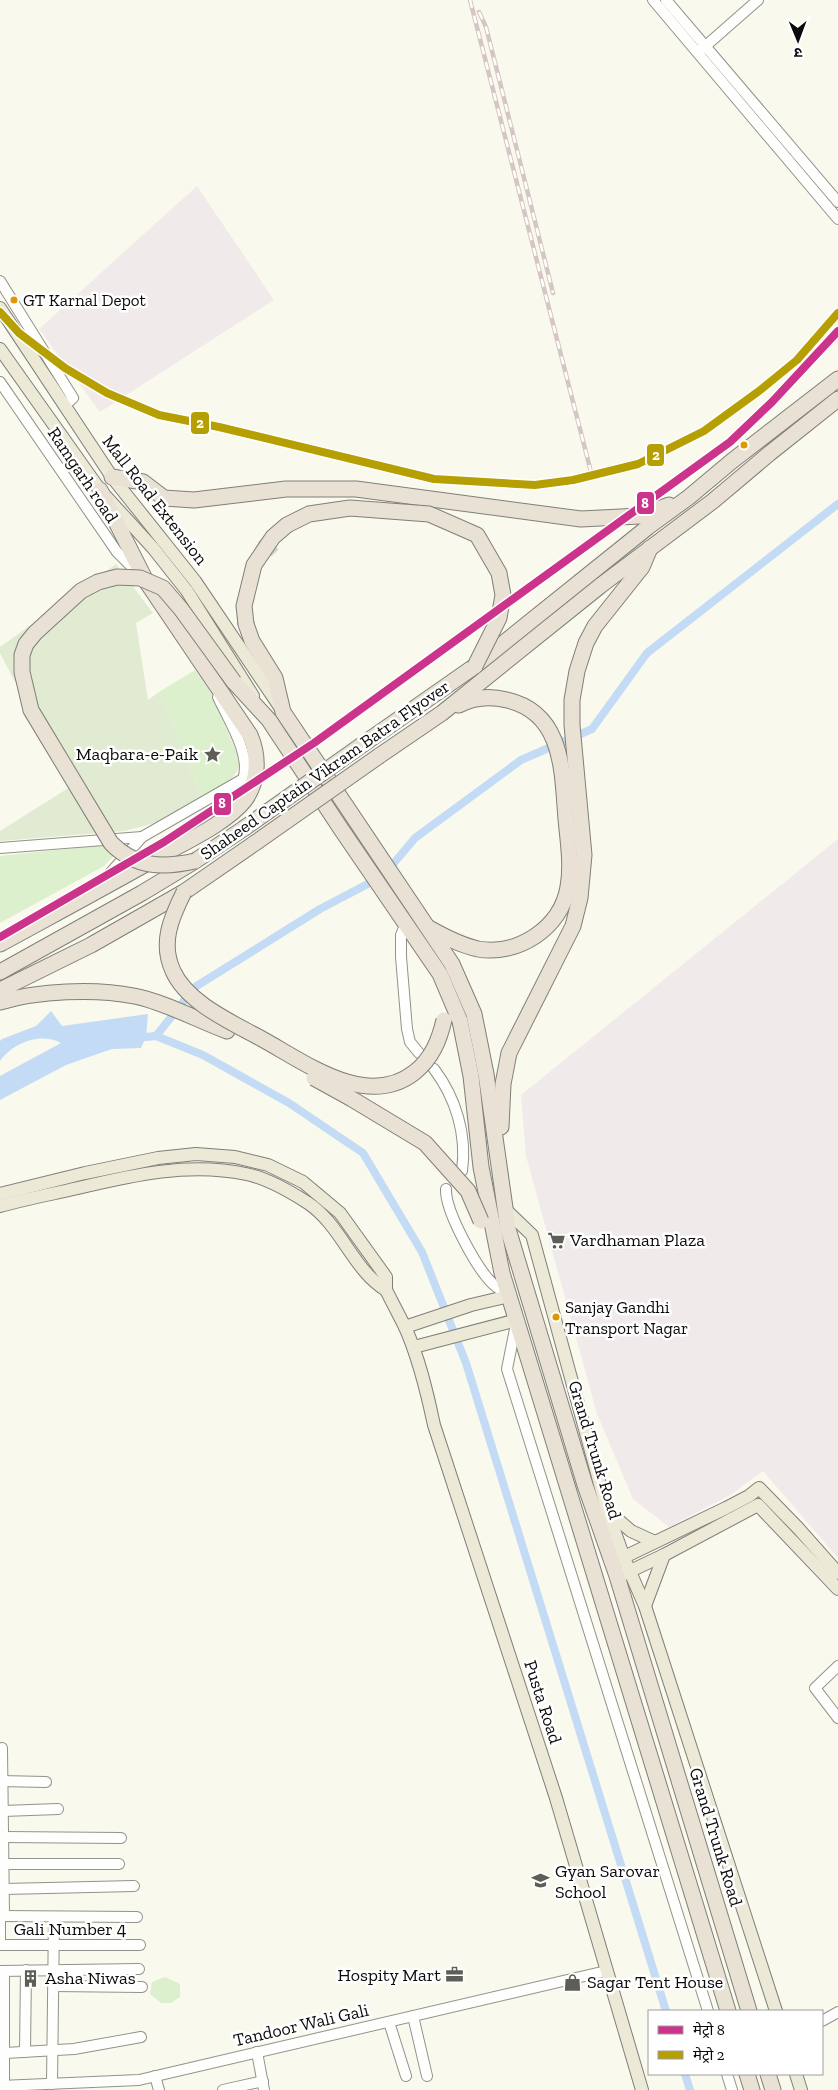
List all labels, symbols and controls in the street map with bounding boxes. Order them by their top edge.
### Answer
north arrow [773,15,823,65]
text: उ [793,44,802,61]
place label: GT Karnal Depot [23,290,146,310]
marker: GT Karnal Depot [9,295,19,305]
line badge: 2 [190,411,210,435]
text: 2 [196,415,204,432]
street label: Ramgarh road [43,423,123,527]
street label: Mall Road Extension [98,431,213,570]
unlabelled marker [739,440,749,450]
line badge: 2 [646,443,665,467]
text: 2 [652,447,660,464]
line badge: 8 [636,491,655,515]
text: 8 [641,495,649,512]
street label: Shaheed Captain Vikram Batra Flyover [196,675,454,865]
place label: Maqbara-e-Paik [76,743,199,765]
place icon: Maqbara-e-Paik [202,744,222,764]
line badge: 8 [213,792,232,816]
text: 8 [218,795,226,812]
place label: Vardhaman Plaza [569,1229,705,1251]
supermarket icon: Vardhaman Plaza [546,1230,566,1250]
place label: Sanjay Gandhi Transport Nagar [565,1297,688,1338]
marker: Sanjay Gandhi Transport Nagar [551,1312,561,1322]
street label: Grand Trunk Road [563,1378,627,1522]
street label: Pusta Road [519,1657,567,1747]
street label: Grand Trunk Road [684,1765,748,1909]
place label: Gyan Sarovar School [555,1860,660,1903]
school or university icon: Gyan Sarovar School [531,1871,551,1891]
street label: Gali Number 4 [14,1918,127,1940]
place label: Hospity Mart [338,1964,441,1986]
office icon: Hospity Mart [445,1965,465,1985]
place label: Asha Niwas [45,1967,136,1989]
building icon: Asha Niwas [21,1968,41,1988]
place label: Sagar Tent House [587,1971,723,1993]
shop icon: Sagar Tent House [563,1972,583,1992]
street label: Tandoor Wali Gali [231,1999,371,2051]
legend [648,2010,823,2075]
text: मेट्रो 8 [693,2021,725,2039]
text: मेट्रो 2 [693,2046,725,2064]

